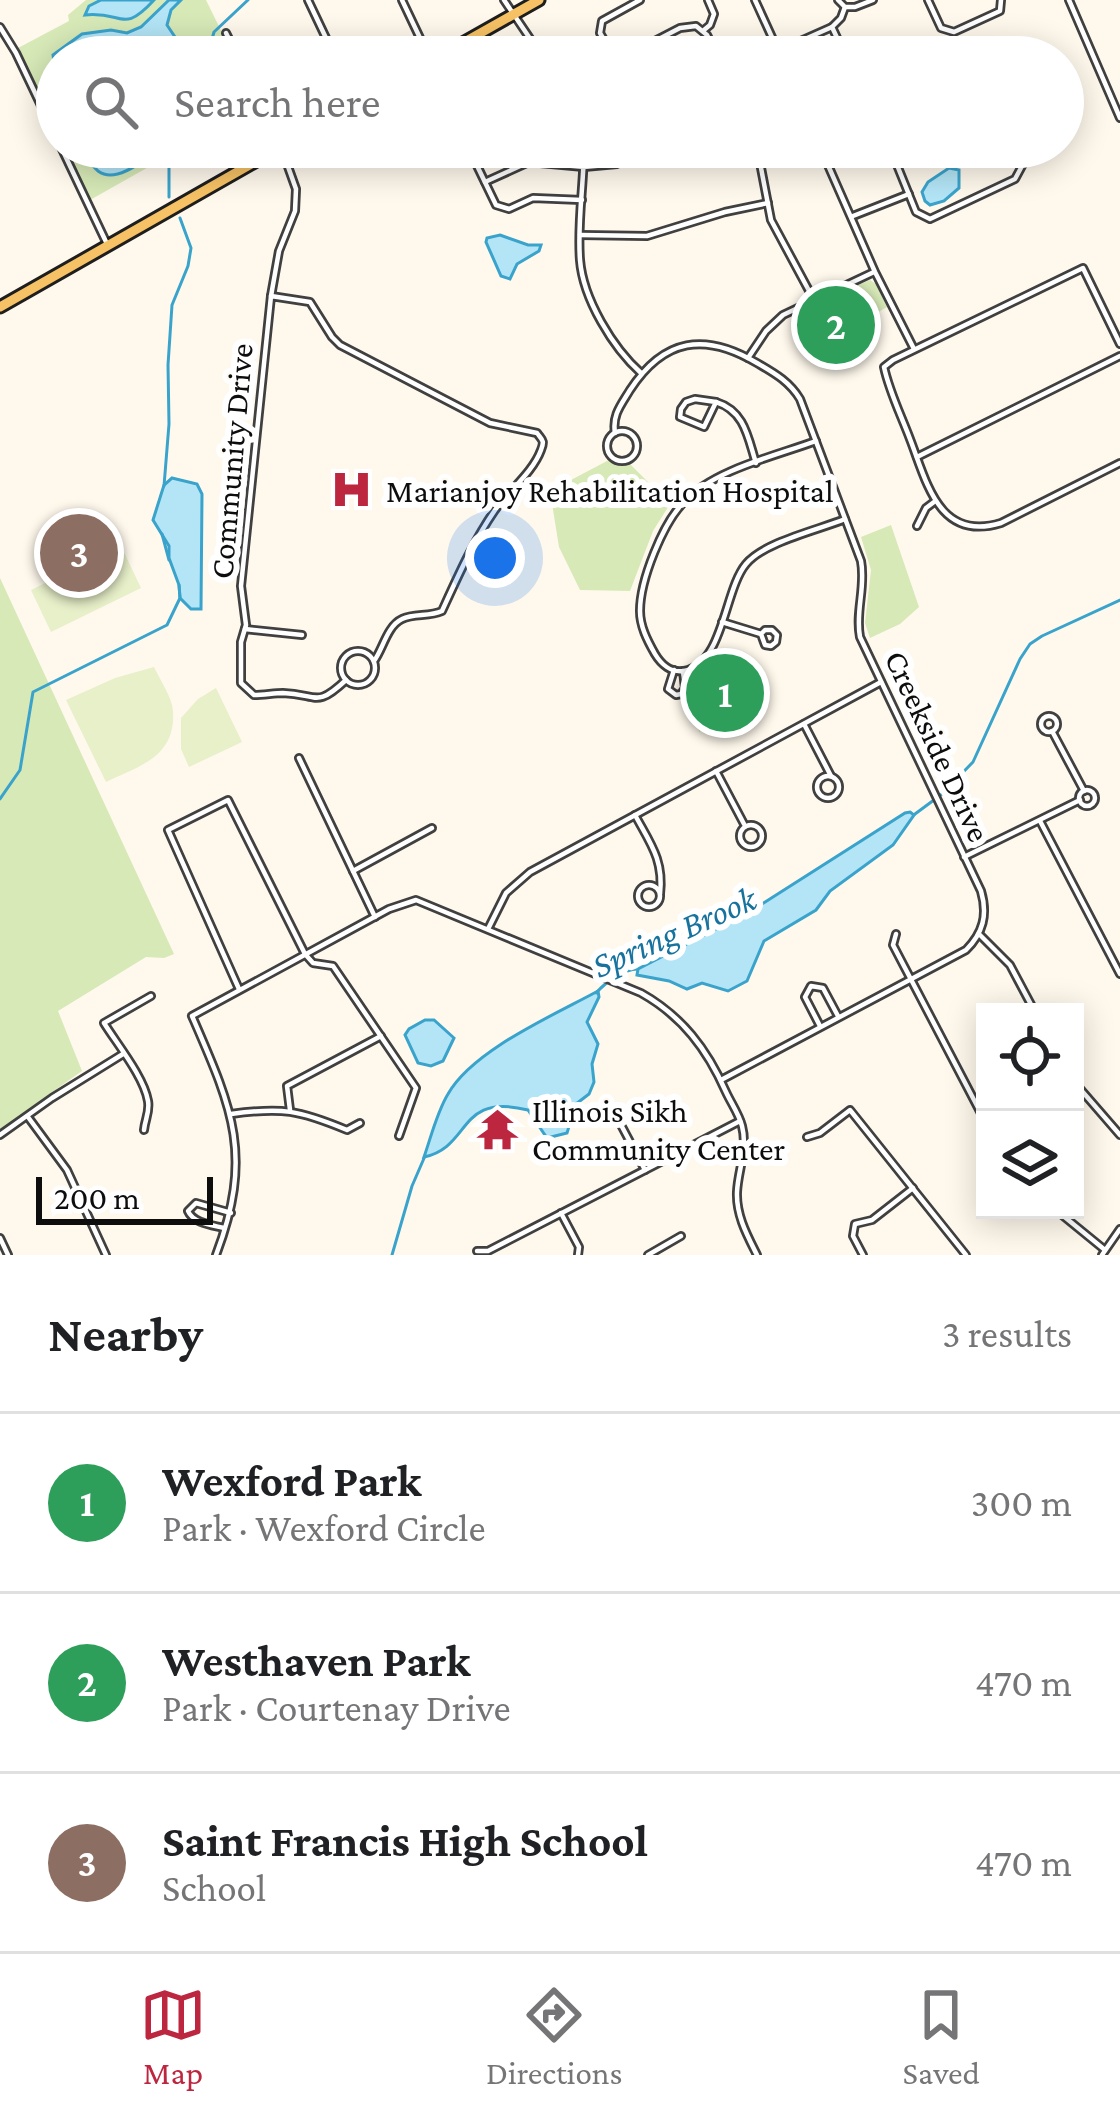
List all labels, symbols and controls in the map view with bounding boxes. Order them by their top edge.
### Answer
search box [36,36,1084,168]
icon: search [78,69,144,135]
text: Search here [174,77,381,127]
pin: 2 [797,280,875,370]
street label: Community Drive [202,342,260,580]
hospital icon: Marianjoy Rehabilitation Hospital [329,467,375,513]
place label: Marianjoy Rehabilitation Hospital [386,472,834,509]
pin: 3 [40,508,118,598]
your location [465,528,525,588]
street label: Creekside Drive [878,645,998,847]
pin: 1 [686,648,764,738]
water label: Spring Brook [586,878,763,986]
map controls [976,1003,1084,1219]
button: locate [976,1003,1084,1111]
place label: Illinois Sikh Community Center [532,1092,785,1167]
temple icon: Illinois Sikh Community Center [475,1106,521,1152]
button: layers [976,1111,1084,1219]
scale bar [36,1171,213,1224]
text: 200 m [54,1179,140,1216]
text: Nearby [48,1305,203,1362]
text: 3 results [942,1312,1072,1355]
text: Wexford Park [162,1456,422,1506]
text: 1 [80,1481,94,1524]
text: 300 m [971,1481,1072,1524]
text: Park · Wexford Circle [162,1506,486,1549]
text: Westhaven Park [162,1636,470,1686]
text: 2 [77,1661,97,1704]
text: 470 m [975,1661,1072,1704]
text: Park · Courtenay Drive [162,1686,511,1729]
text: Saint Francis High School [162,1816,648,1866]
text: 3 [77,1841,97,1884]
text: 470 m [975,1841,1072,1884]
text: School [162,1866,266,1909]
tab: Map [140,1982,206,2091]
tab: Directions [486,1982,623,2091]
tab: Saved [903,1982,980,2091]

